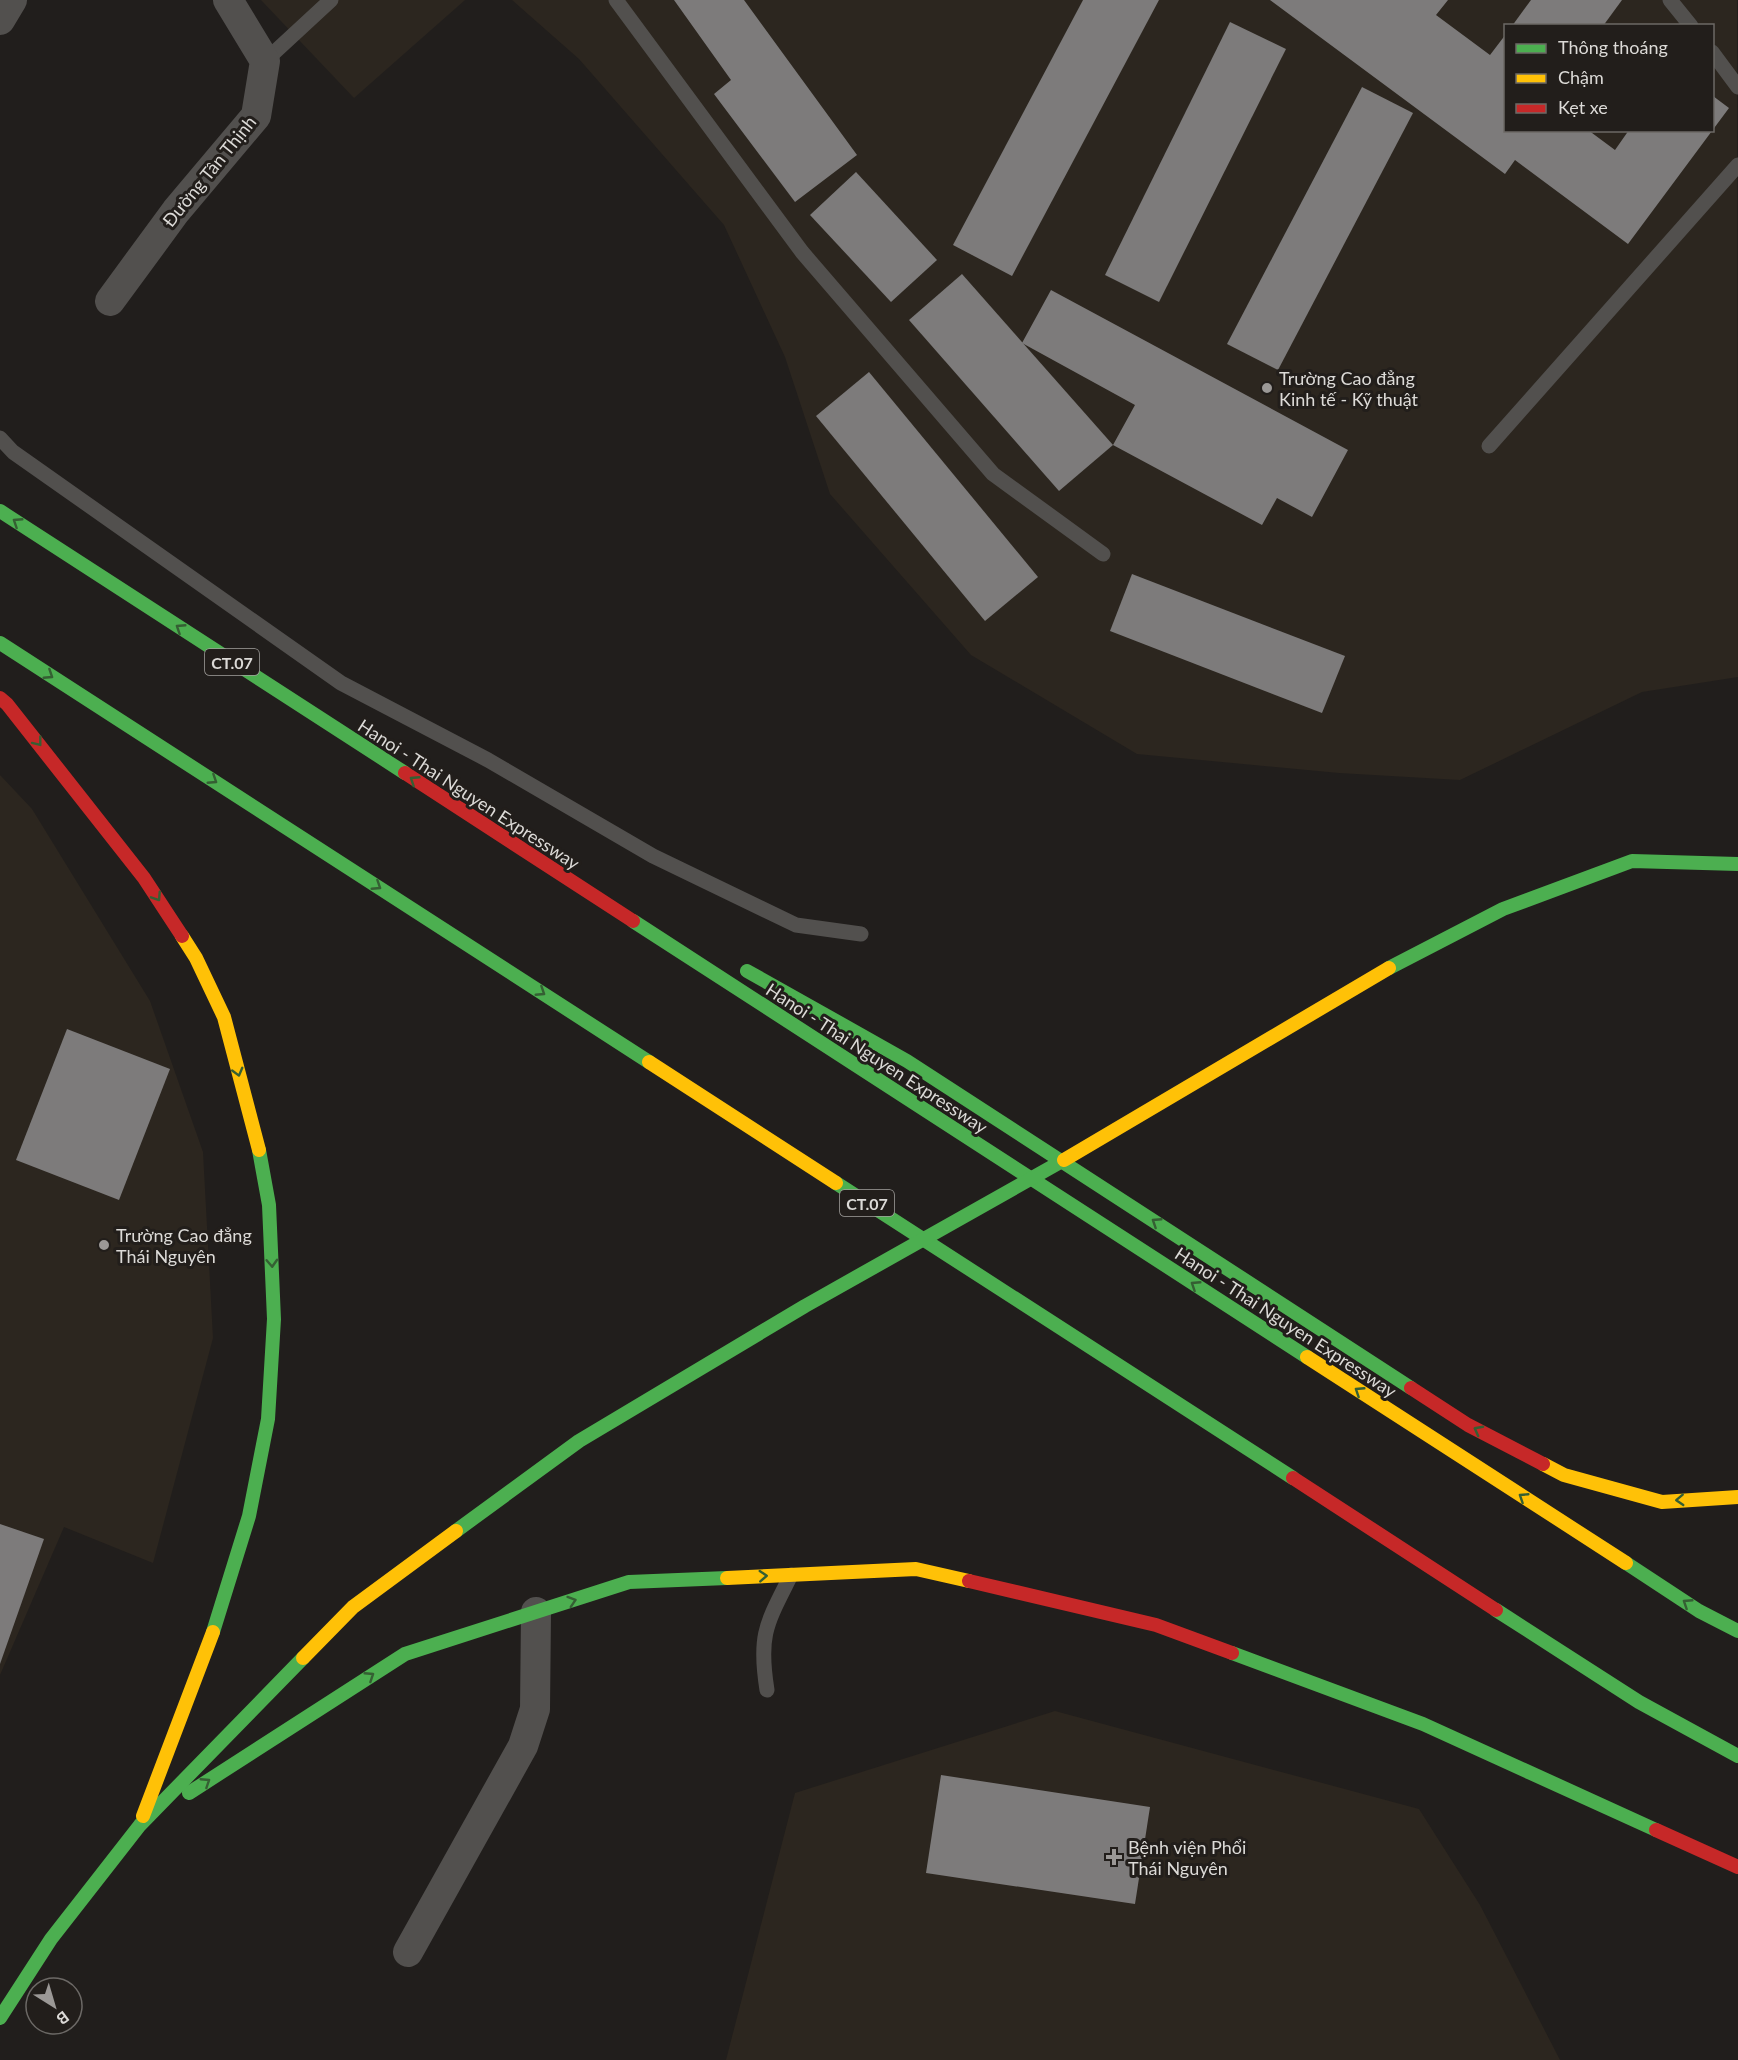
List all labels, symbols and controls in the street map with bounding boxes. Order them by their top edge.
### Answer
legend [1504,24,1714,132]
text: Thông thoáng [1558,36,1668,58]
text: Chậm [1558,66,1604,88]
text: Kẹt xe [1558,96,1608,118]
street label: Đường Tân Thịnh [158,111,260,231]
place label: Trường Cao đẳng Kinh tế - Kỹ thuật [1279,367,1419,410]
marker: Trường Cao đẳng Kinh tế - Kỹ thuật [1260,381,1274,395]
one-way arrow [13,518,24,529]
one-way arrow [176,625,187,636]
road number: CT.07 [205,649,259,675]
one-way arrow [42,668,53,679]
street label: Hanoi - Thai Nguyen Expressway [354,714,584,874]
one-way arrow [30,736,41,747]
one-way arrow [207,773,217,785]
one-way arrow [410,776,421,787]
one-way arrow [371,878,382,889]
one-way arrow [149,891,161,901]
street label: Hanoi - Thai Nguyen Expressway [762,978,992,1138]
one-way arrow [535,984,545,996]
one-way arrow [231,1067,244,1077]
road number: CT.07 [840,1190,894,1216]
one-way arrow [1151,1218,1162,1229]
place label: Trường Cao đẳng Thái Nguyên [116,1224,252,1267]
marker: Trường Cao đẳng Thái Nguyên [97,1238,111,1252]
street label: Hanoi - Thai Nguyen Expressway [1171,1242,1401,1402]
one-way arrow [265,1259,278,1268]
one-way arrow [1191,1282,1202,1293]
one-way arrow [1355,1387,1365,1399]
one-way arrow [1474,1426,1485,1437]
one-way arrow [1519,1493,1530,1504]
one-way arrow [1675,1494,1684,1507]
one-way arrow [759,1569,768,1582]
one-way arrow [566,1595,577,1608]
one-way arrow [1683,1599,1694,1610]
one-way arrow [364,1672,375,1683]
one-way arrow [200,1778,211,1789]
place label: Bệnh viện Phổi Thái Nguyên [1128,1836,1246,1879]
marker: Bệnh viện Phổi Thái Nguyên [1105,1848,1123,1866]
north arrow [24,1976,84,2036]
text: B [53,2008,73,2029]

